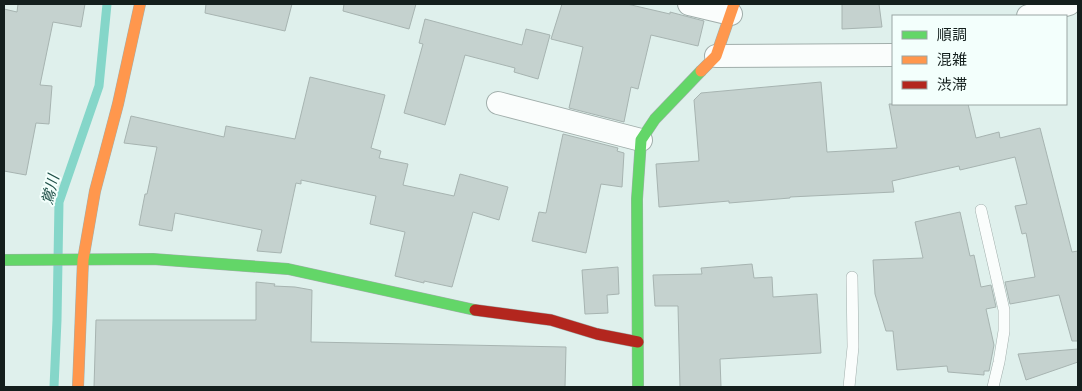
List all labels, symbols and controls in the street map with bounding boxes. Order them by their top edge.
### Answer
legend [892,15,1067,105]
text: 順調 [937,26,967,45]
text: 混雑 [937,51,967,70]
text: 渋滞 [937,76,967,95]
water label: 鴬川 [38,171,64,207]

